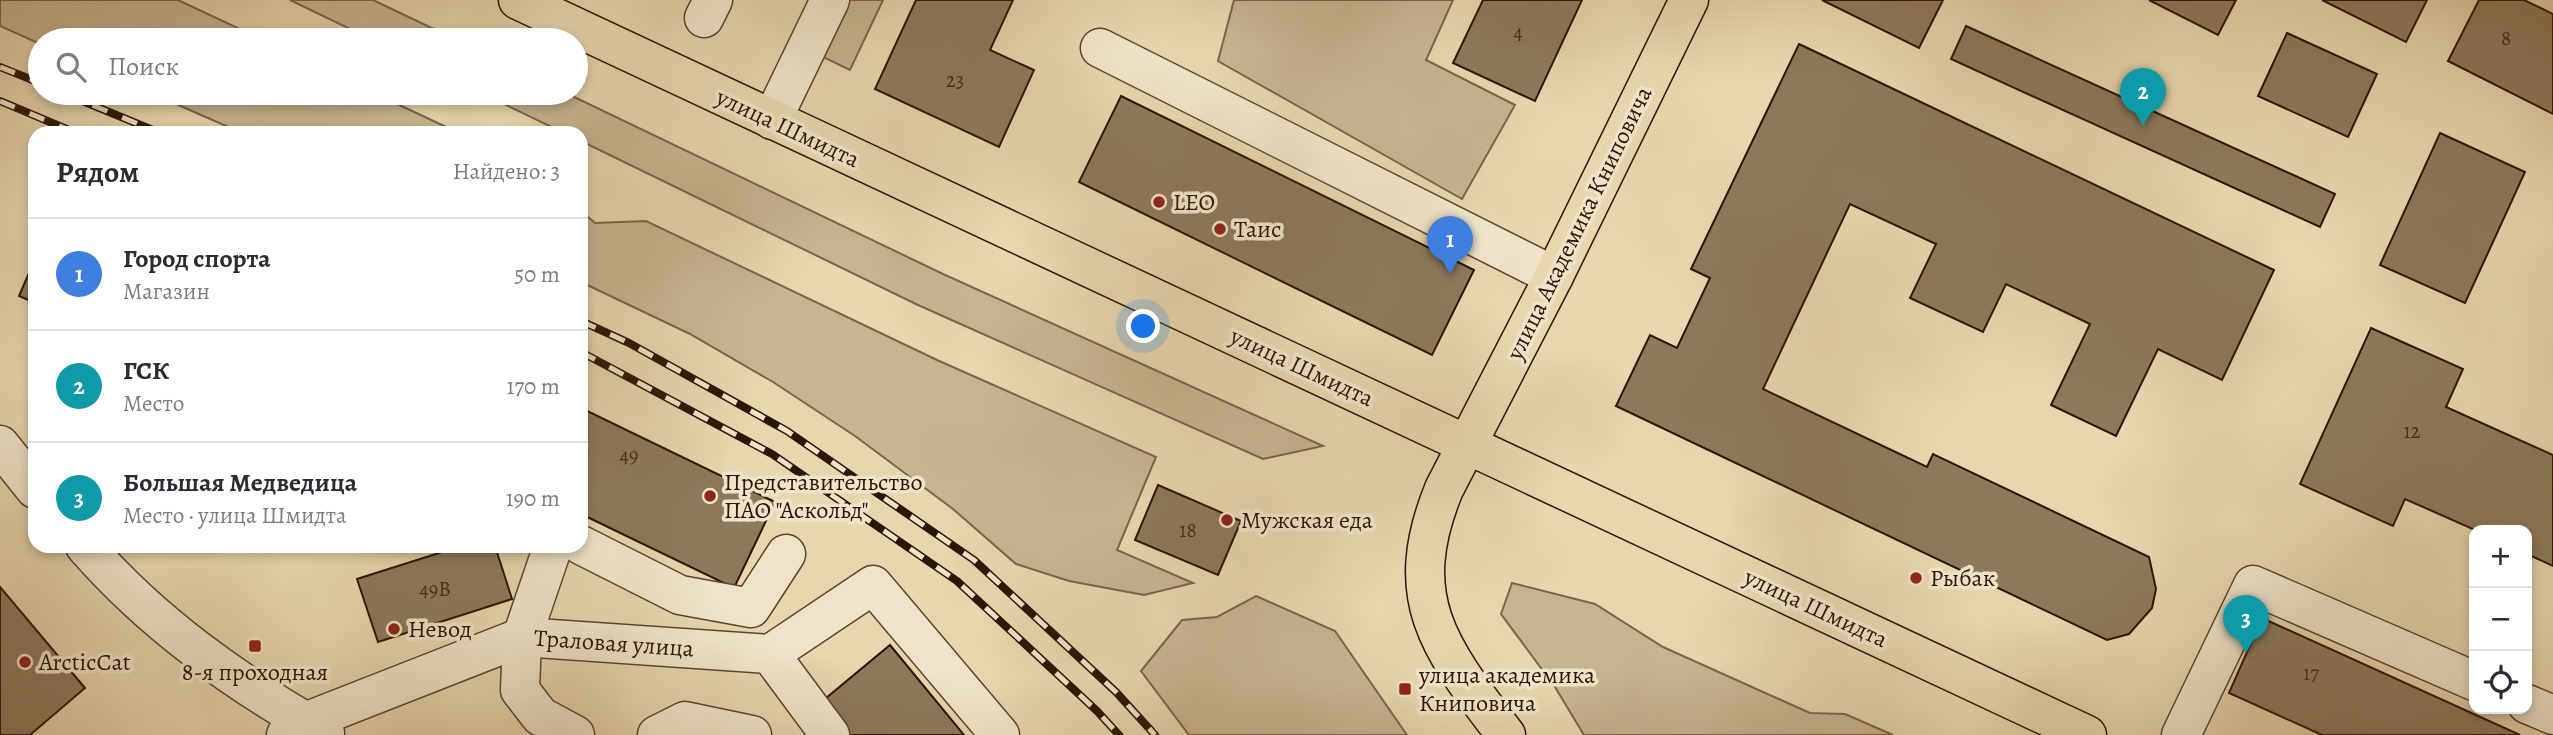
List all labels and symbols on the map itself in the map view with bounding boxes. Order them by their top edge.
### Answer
house number: 4 [1513,18,1523,46]
house number: 8 [2501,24,2511,52]
house number: 23 [946,66,964,94]
pin: 2 [2120,68,2166,126]
street label: улица Шмидта [710,80,865,175]
street label: улица Академика Книповича [1498,81,1659,366]
place label: LEO [1173,186,1215,218]
marker: LEO [1151,194,1167,210]
place label: Таис [1234,213,1281,245]
pin: 1 [1427,216,1473,274]
marker: Таис [1212,221,1228,237]
your location [1126,309,1160,343]
street label: улица Шмидта [1224,319,1379,414]
house number: 12 [2403,417,2421,445]
house number: 49 [619,441,639,469]
place label: Представительство ПАО "Аскольд" [724,466,923,526]
marker: Представительство ПАО "Аскольд" [702,488,718,504]
place label: Мужская еда [1241,504,1373,536]
marker: Мужская еда [1219,512,1235,528]
house number: 18 [1179,516,1197,544]
street label: улица Шмидта [1738,560,1893,655]
place label: Рыбак [1930,562,1995,594]
marker: Рыбак [1908,570,1924,586]
house number: 49В [419,575,451,603]
pin: 3 [2223,595,2269,653]
place label: Невод [408,613,472,645]
marker: Невод [386,621,402,637]
street label: Траловая улица [533,621,695,665]
marker: 8-я проходная [247,638,263,654]
place label: ArcticCat [38,646,131,678]
marker: ArcticCat [17,654,33,670]
place label: 8-я проходная [182,656,328,688]
place label: улица академика Книповича [1418,659,1595,719]
house number: 17 [2303,659,2319,687]
marker: улица академика Книповича [1397,681,1413,697]

